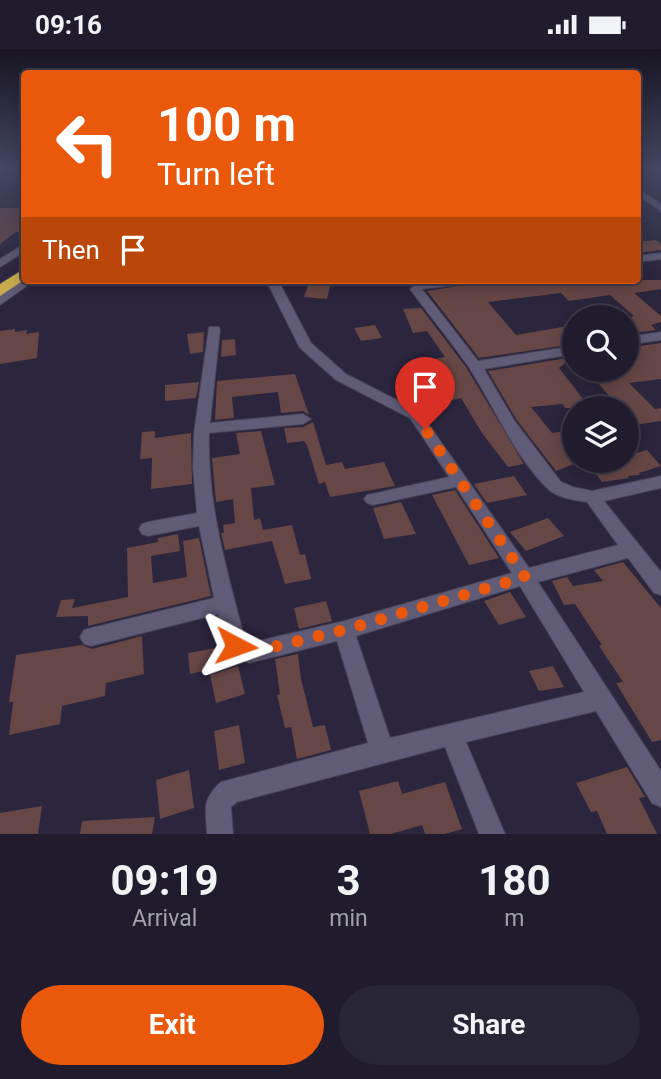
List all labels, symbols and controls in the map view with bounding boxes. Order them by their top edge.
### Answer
text: 09:16 [35,10,102,40]
text: 100 m [157,96,296,153]
icon: left [42,98,133,189]
text: Turn left [157,155,275,193]
icon: arrive [114,231,152,269]
text: Then [42,235,100,265]
map controls [562,305,639,473]
button: search [562,305,639,382]
pin [395,357,455,429]
icon: arrive [406,368,444,406]
button: layers [562,396,639,473]
position arrow [199,609,273,683]
text: 09:19 [111,856,219,905]
text: 3 [336,856,361,905]
text: 180 [478,856,551,905]
text: Arrival [132,905,197,932]
text: min [329,905,368,932]
text: m [504,905,524,932]
button: Exit [21,985,324,1065]
button: Share [338,985,640,1065]

